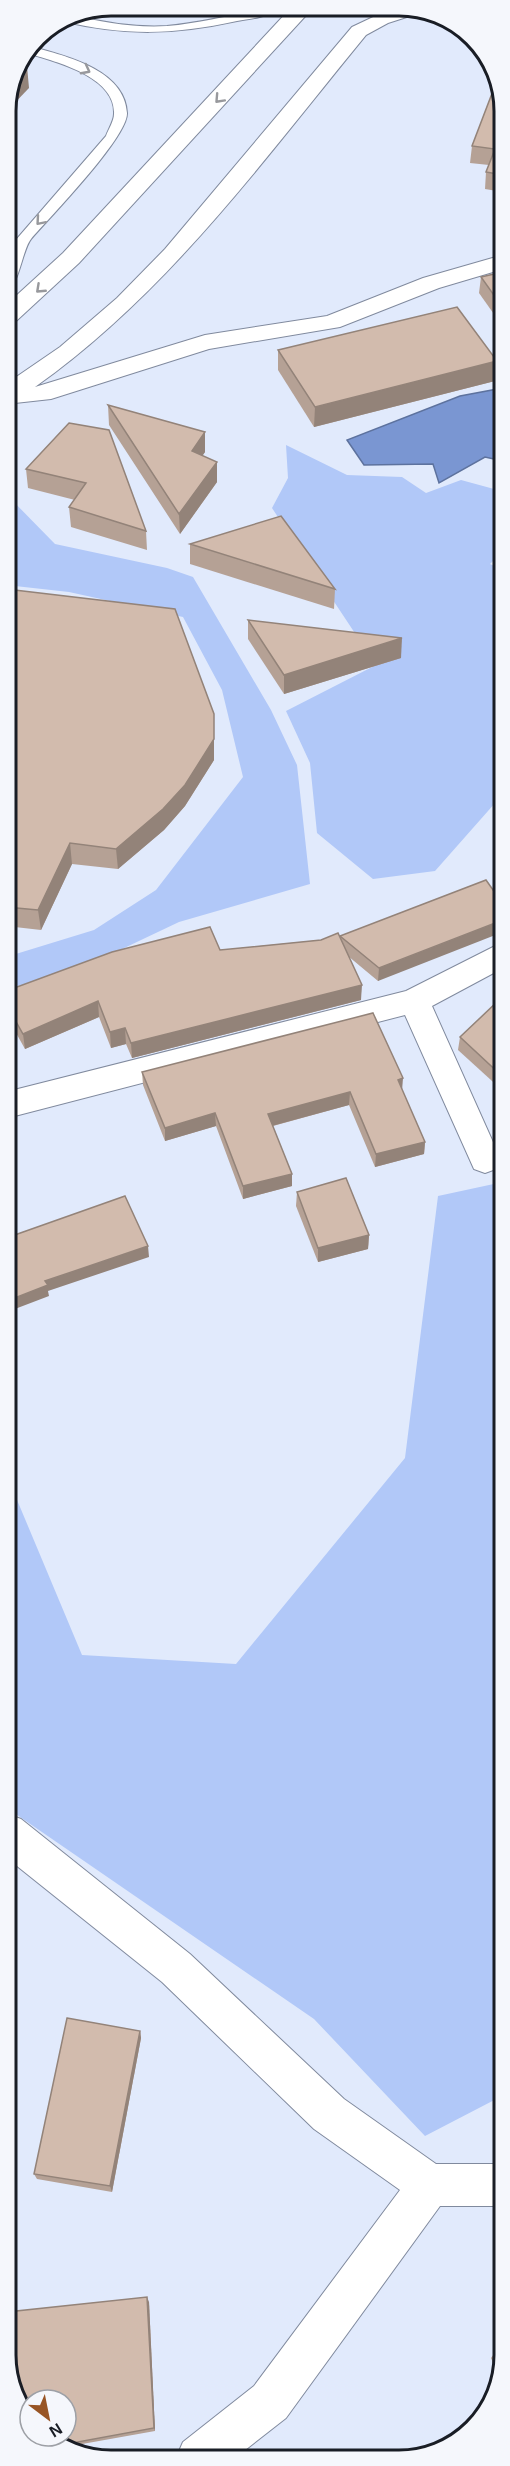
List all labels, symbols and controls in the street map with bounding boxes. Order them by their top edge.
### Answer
one-way arrow [80,63,90,74]
one-way arrow [216,91,227,102]
one-way arrow [36,214,47,225]
one-way arrow [36,282,46,293]
north arrow [18,2388,78,2448]
text: N [46,2420,65,2441]

